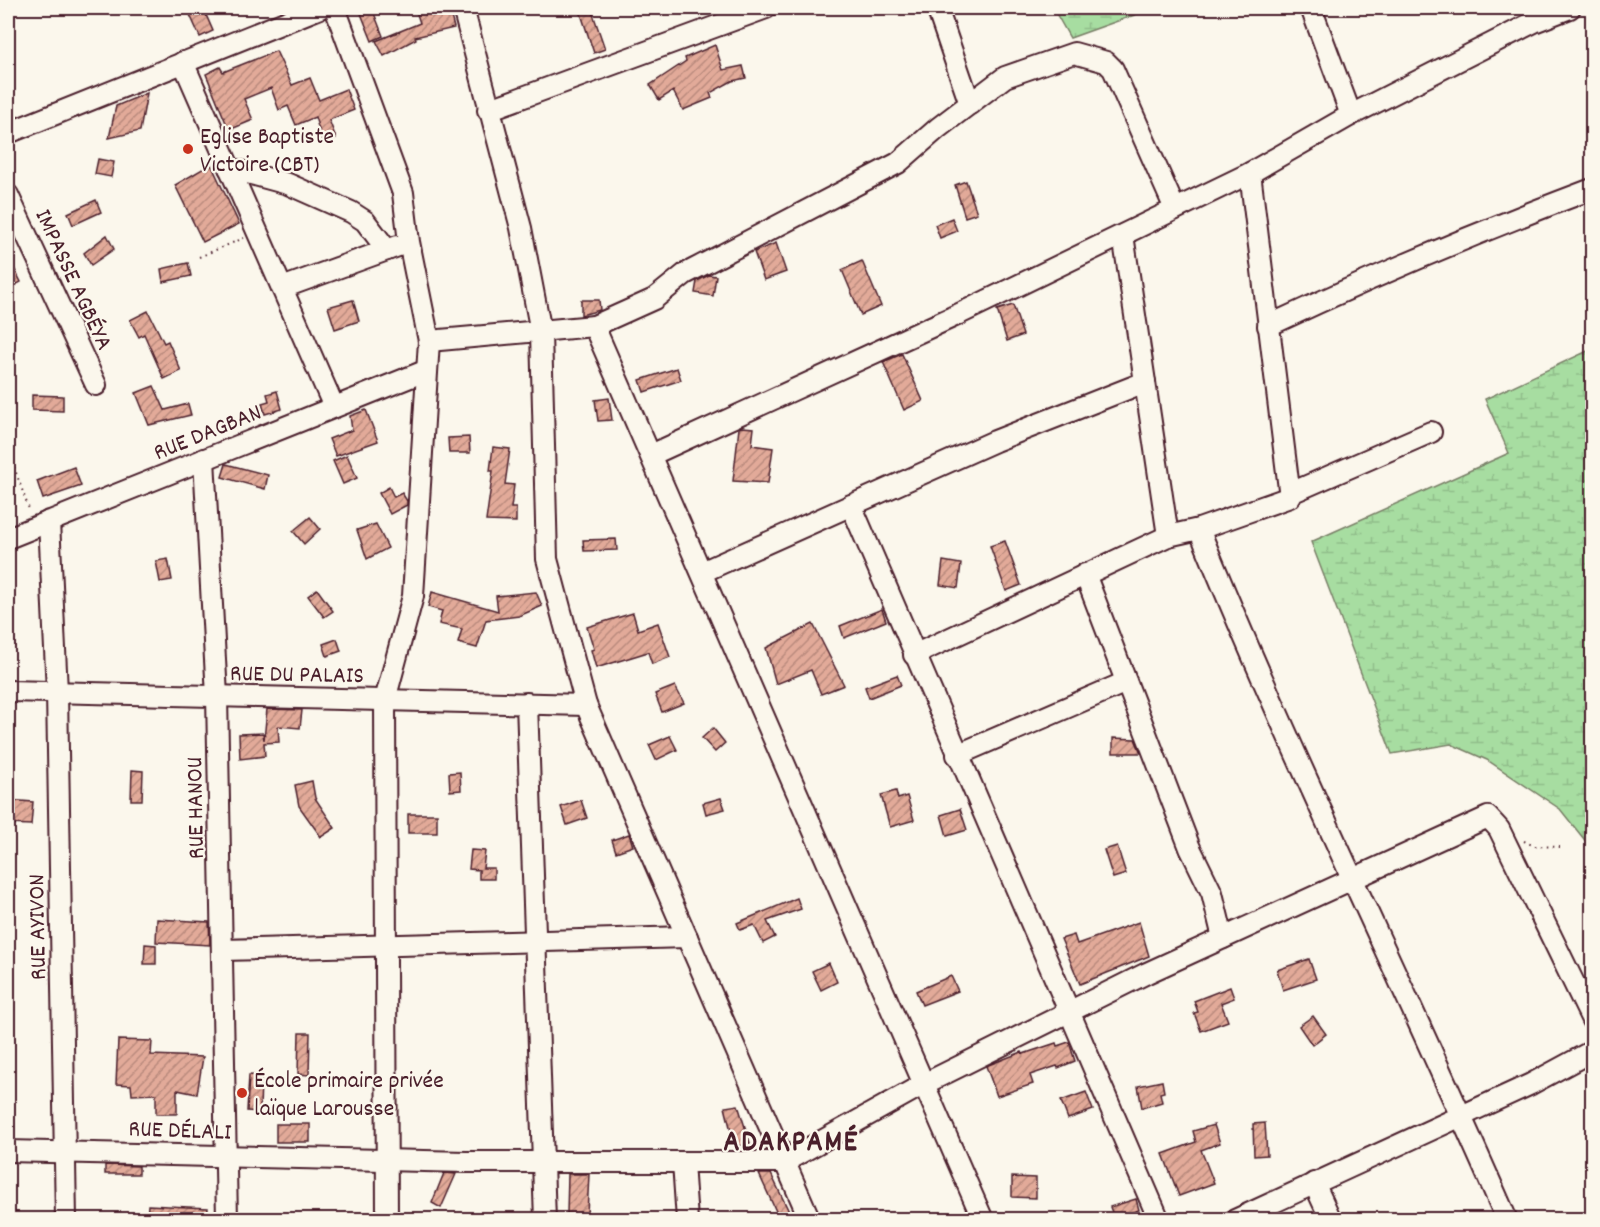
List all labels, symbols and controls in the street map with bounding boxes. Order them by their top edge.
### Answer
place label: Eglise Baptiste Victoire (CBT) [200,121,334,183]
marker: Eglise Baptiste Victoire (CBT) [181,142,195,156]
street label: IMPASSE AGBÉYA [25,204,120,357]
street label: RUE DAGBAN [149,397,267,471]
street label: RUE DU PALAIS [230,658,364,694]
street label: RUE HANOU [179,757,215,859]
street label: RUE AYIVON [21,874,57,980]
place label: École primaire privée laïque Larousse [254,1065,444,1127]
marker: École primaire privée laïque Larousse [235,1086,249,1100]
street label: RUE DÉLALI [128,1113,233,1151]
district label: ADAKPAMÉ [723,1123,859,1166]

